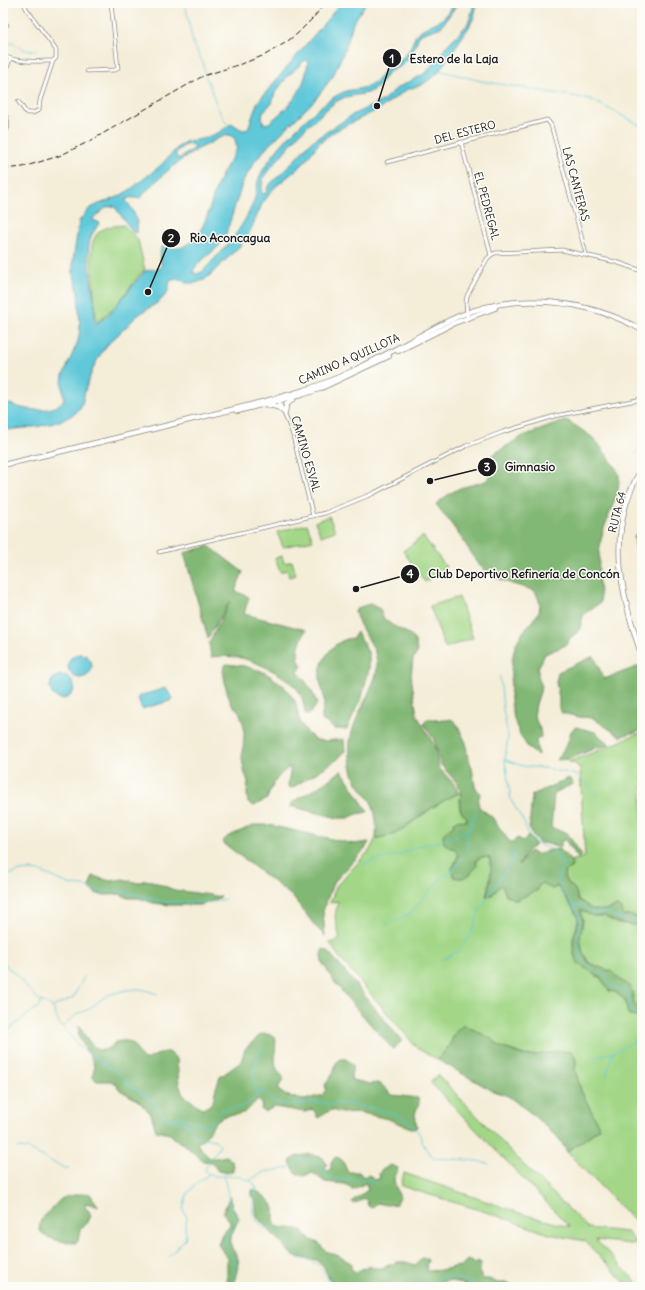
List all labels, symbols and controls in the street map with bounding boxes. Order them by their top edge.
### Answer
callout: Estero de la Laja [382,46,507,70]
text: 1 [390,51,394,66]
text: Estero de la Laja [410,51,499,66]
street label: DEL ESTERO [433,117,497,147]
street label: LAS CANTERAS [559,145,593,223]
street label: EL PEDREGAL [471,170,503,242]
callout: Rio Aconcagua [161,226,278,250]
text: 2 [168,230,175,245]
text: Rio Aconcagua [190,230,270,246]
street label: CAMINO A QUILLOTA [296,330,402,388]
street label: CAMINO ESVAL [288,414,324,494]
callout: Gimnasio [477,455,564,479]
text: 3 [484,459,491,474]
text: Gimnasio [505,459,556,474]
street label: RUTA 64 [605,490,629,534]
callout: Club Deportivo Refinería de Concón [400,562,628,586]
text: 4 [407,566,414,581]
text: Club Deportivo Refinería de Concón [428,566,620,582]

